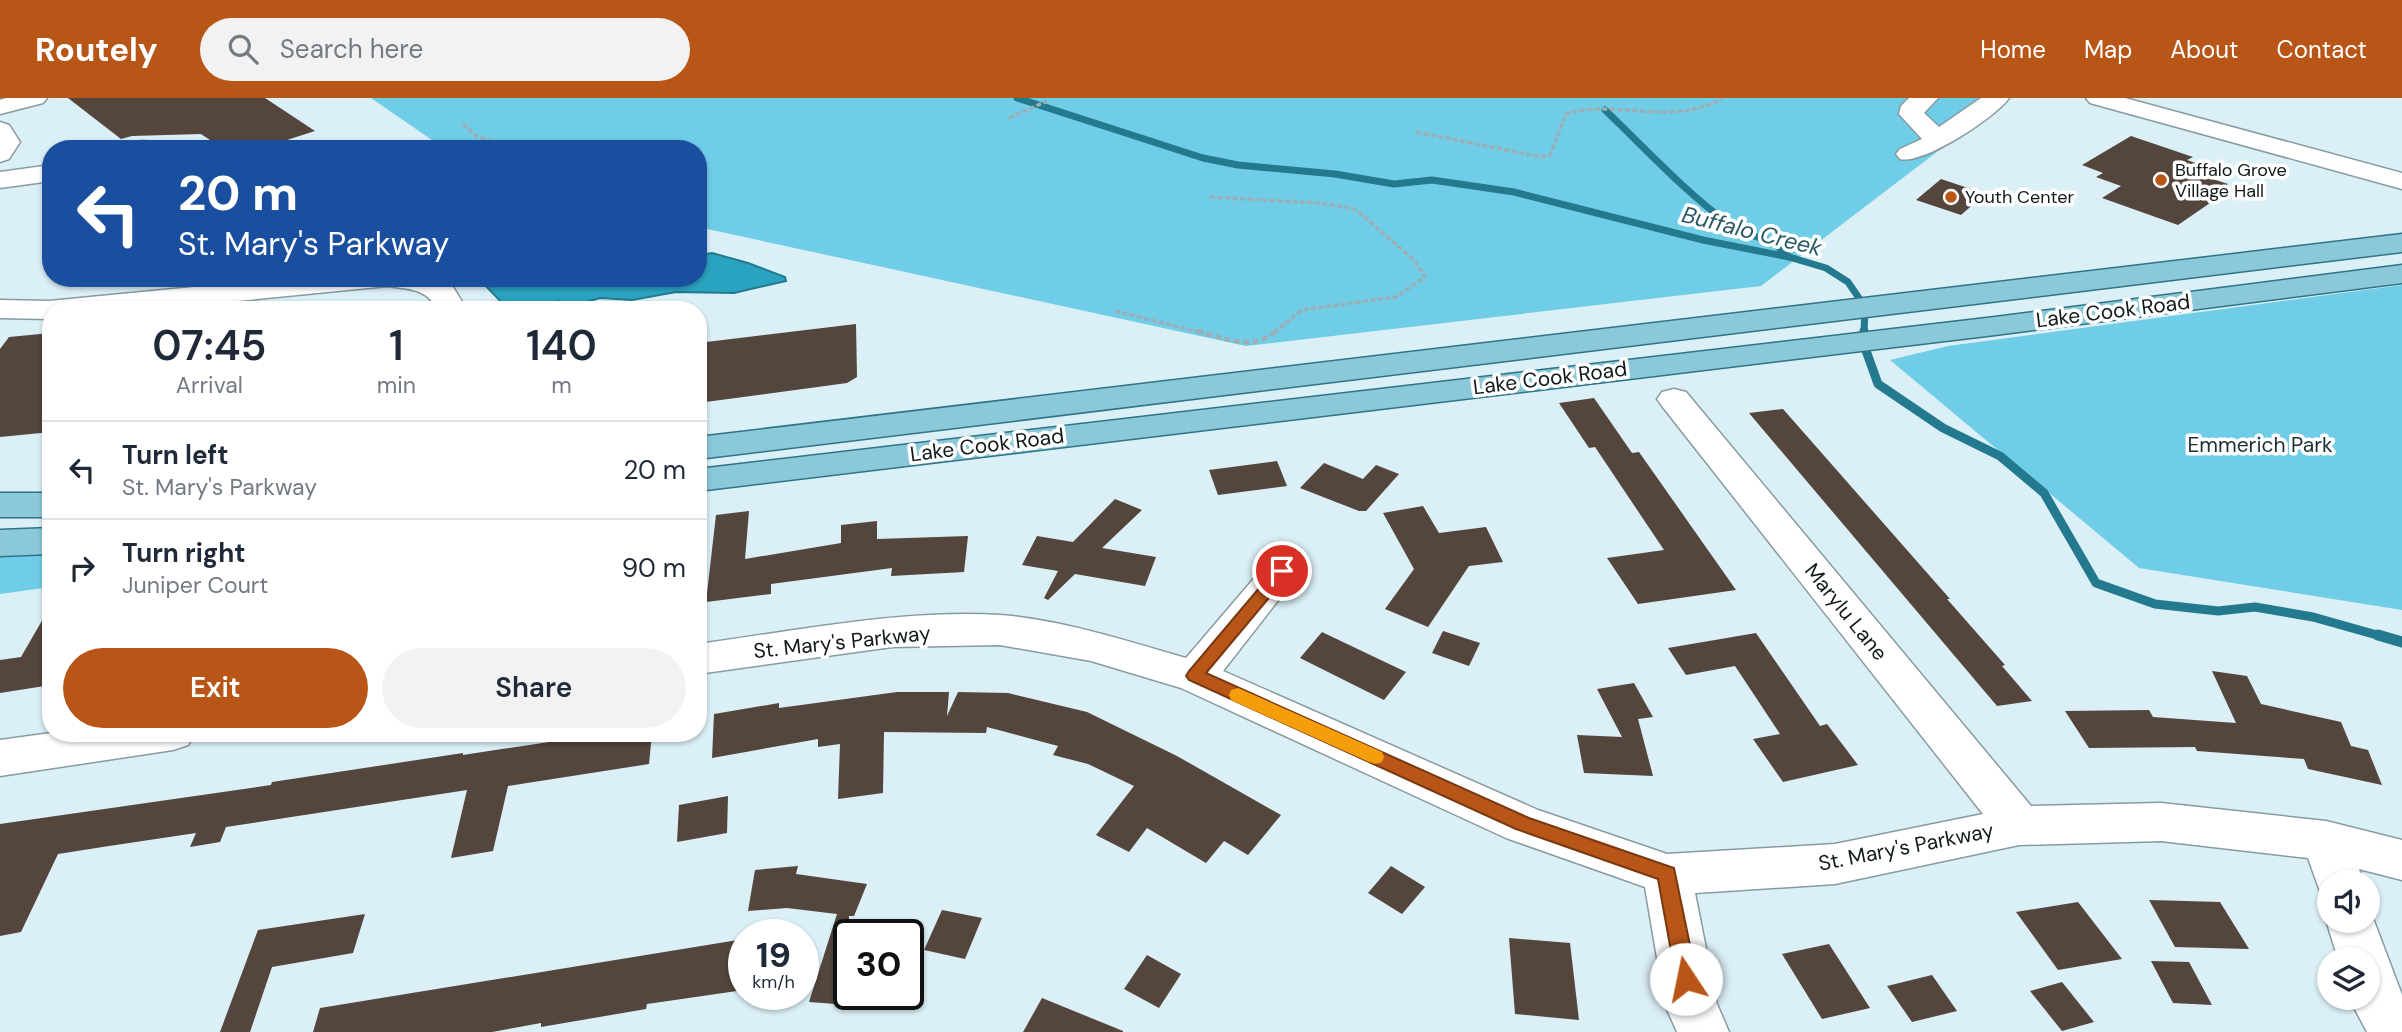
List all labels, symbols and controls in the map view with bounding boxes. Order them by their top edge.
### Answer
search box [200,18,690,81]
text: Routely [35,28,158,71]
icon: search [224,30,262,68]
text: Search here [280,32,423,66]
text: Home [1980,34,2046,65]
text: Map [2084,34,2132,65]
text: About [2170,34,2239,65]
text: Contact [2277,34,2367,65]
place label: Buffalo Grove Village Hall [2175,158,2287,203]
text: 20 m [178,161,298,225]
icon: left [63,168,154,259]
marker: Buffalo Grove Village Hall [2153,172,2169,188]
place label: Youth Center [1965,185,2075,209]
marker: Youth Center [1943,189,1959,205]
water label: Buffalo Creek [1679,199,1825,263]
text: St. Mary's Parkway [178,223,449,265]
street label: Lake Cook Road [2034,288,2192,334]
text: 07:45 [152,318,266,373]
text: 1 [389,318,404,373]
text: 140 [526,318,597,373]
street label: Lake Cook Road [1471,355,1629,401]
text: Arrival [176,370,243,400]
text: min [377,370,416,400]
text: m [551,370,572,400]
street label: Lake Cook Road [908,422,1066,468]
park label: Emmerich Park [2187,431,2333,459]
text: Turn left [122,438,229,472]
icon: left [63,451,101,489]
text: 20 m [623,453,686,487]
text: St. Mary's Parkway [122,472,317,502]
text: Turn right [122,536,246,570]
pin [1252,541,1312,601]
icon: right [63,549,101,587]
text: 90 m [622,551,686,585]
icon: arrive [1263,552,1301,590]
street label: Marylu Lane [1798,558,1894,666]
text: Juniper Court [122,570,268,600]
street label: St. Mary's Parkway [752,619,932,665]
button: Exit [63,648,368,728]
button: Share [382,648,686,728]
street label: St. Mary's Parkway [1816,816,1996,878]
map controls [2317,870,2380,1010]
button: sound [2317,870,2380,933]
speed limit sign: 30 [833,919,924,1010]
text: 19 [756,932,791,978]
position arrow [1649,942,1723,1016]
button: layers [2317,947,2380,1010]
text: km/h [752,970,795,994]

